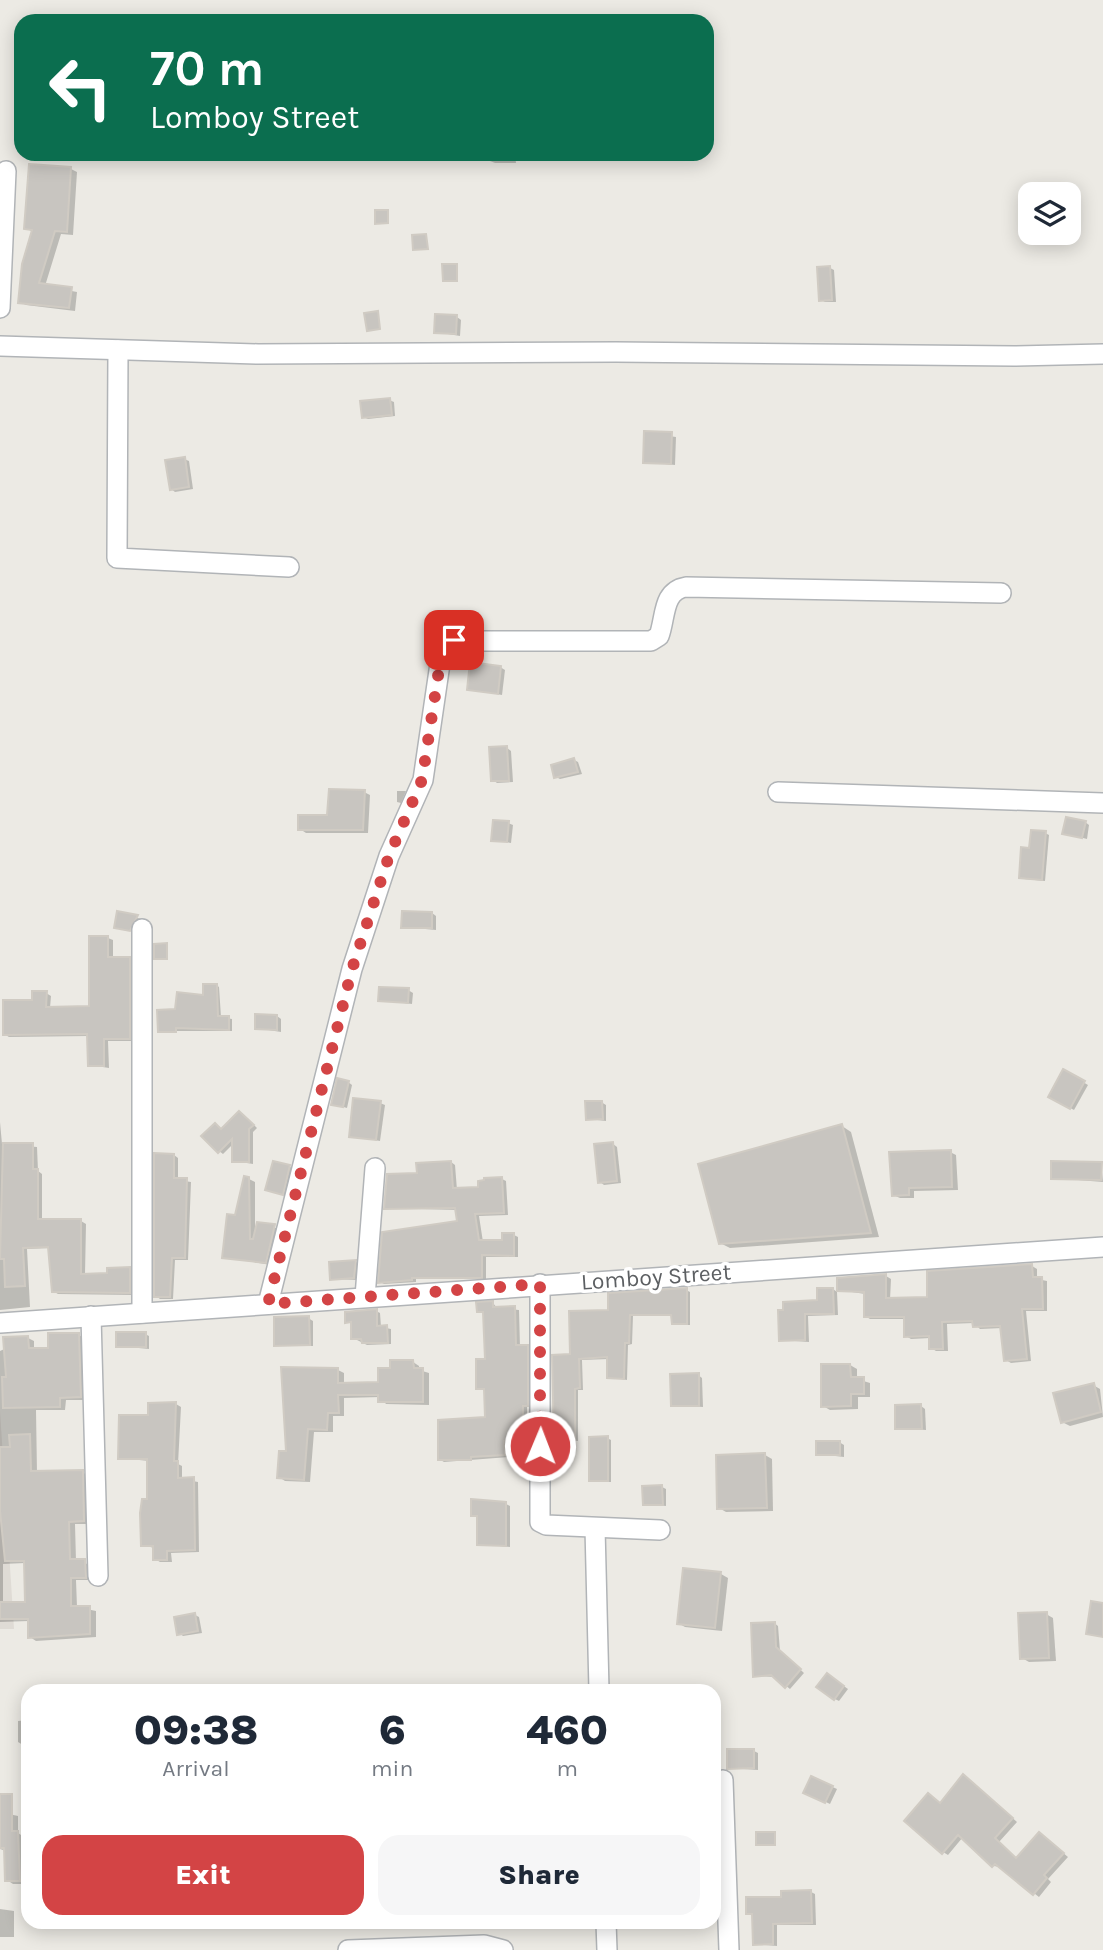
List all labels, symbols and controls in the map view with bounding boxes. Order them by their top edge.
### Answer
text: 70 m [150,40,264,97]
icon: left [35,42,126,133]
text: Lomboy Street [150,99,359,136]
map controls [1018,182,1081,245]
button: layers [1018,182,1081,245]
pin [424,610,484,670]
icon: arrive [435,621,473,659]
street label: Lomboy Street [580,1258,732,1296]
position arrow [503,1409,577,1483]
text: 09:38 [134,1705,258,1755]
text: 6 [379,1705,406,1755]
text: 460 [526,1705,608,1755]
text: Arrival [162,1755,230,1782]
text: min [371,1755,413,1782]
text: m [556,1755,578,1782]
button: Exit [42,1835,364,1915]
button: Share [378,1835,700,1915]

